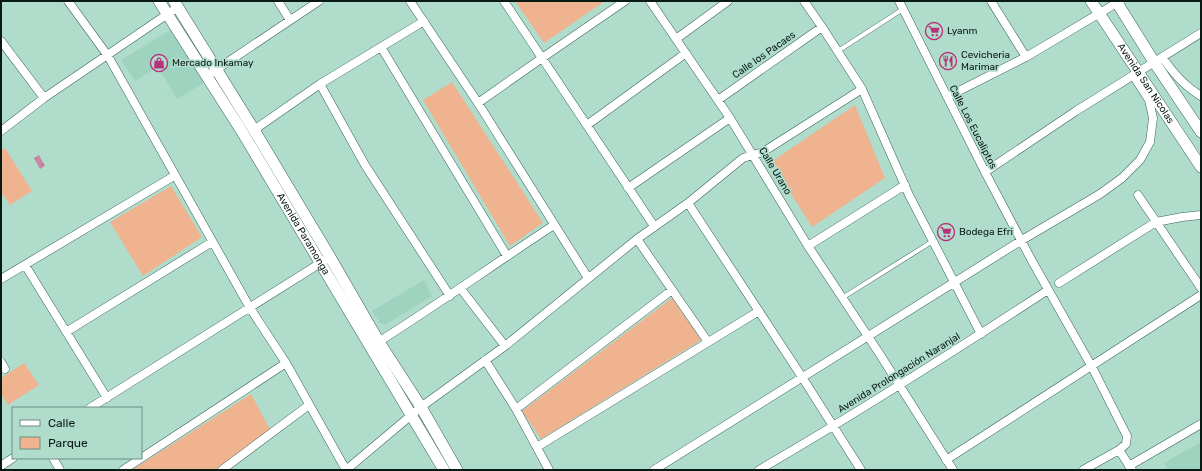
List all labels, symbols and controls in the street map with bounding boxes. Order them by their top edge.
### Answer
supermarket icon: Lyanm [924,21,944,41]
place label: Lyanm [947,25,978,37]
street label: Calle los Pacaes [730,29,798,81]
street label: Avenida San Nicolas [1115,41,1177,126]
place label: Cevicheria Marimar [961,49,1010,73]
restaurant icon: Cevicheria Marimar [938,51,958,71]
shop icon: Mercado Inkamay [149,53,169,73]
place label: Mercado Inkamay [172,57,254,69]
street label: Calle Los Eucaliptos [947,83,999,171]
street label: Calle Urano [756,145,794,197]
street label: Avenida Paramonga [274,191,332,277]
supermarket icon: Bodega Efri [936,222,956,242]
place label: Bodega Efri [959,226,1013,238]
street label: Avenida Prolongación Naranjal [836,330,962,416]
legend [12,407,142,459]
text: Calle [48,416,75,430]
text: Parque [48,436,88,450]

